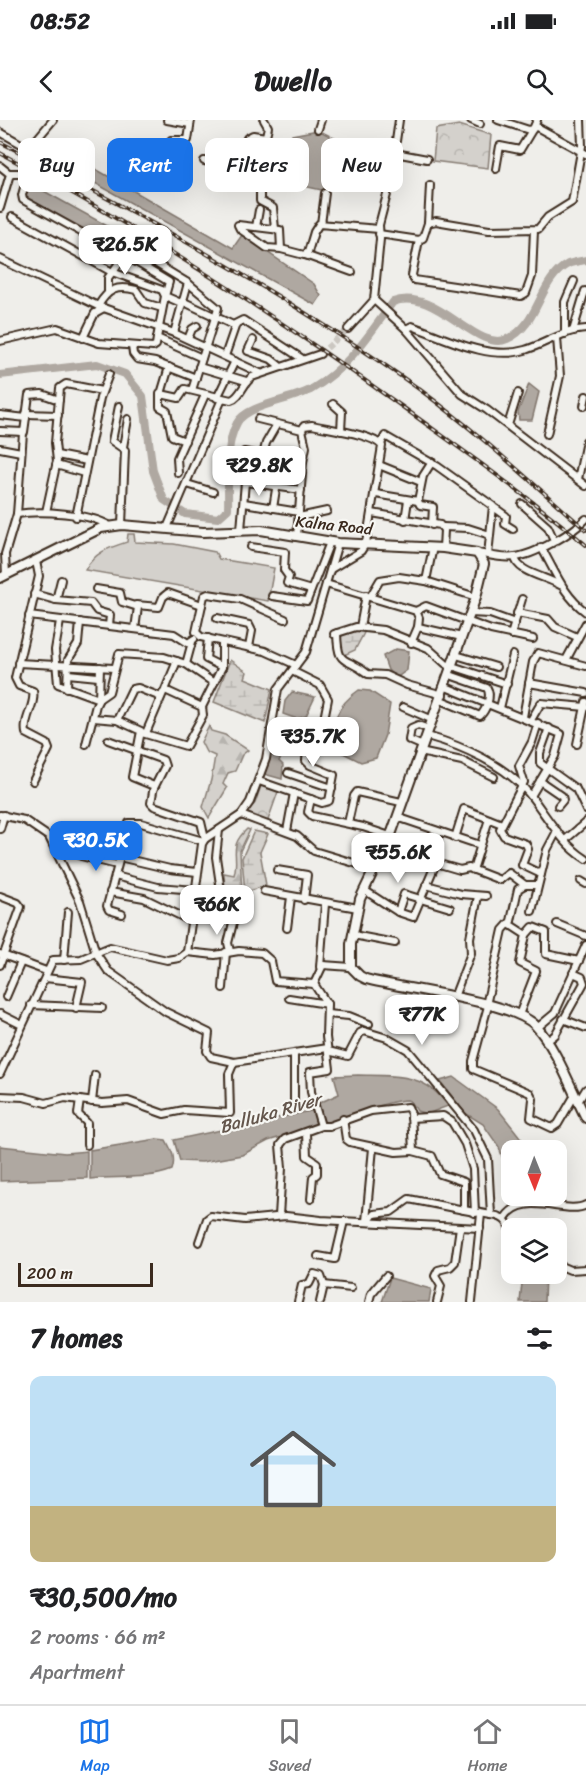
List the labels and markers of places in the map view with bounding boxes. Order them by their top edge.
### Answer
pin: ₹26.5K [76,225,174,276]
pin: ₹29.8K [210,446,308,497]
pin: ₹35.7K [264,717,362,768]
pin: ₹30.5K [47,821,145,872]
pin: ₹55.6K [349,833,447,884]
pin: ₹66K [181,885,253,936]
pin: ₹77K [386,995,458,1046]

